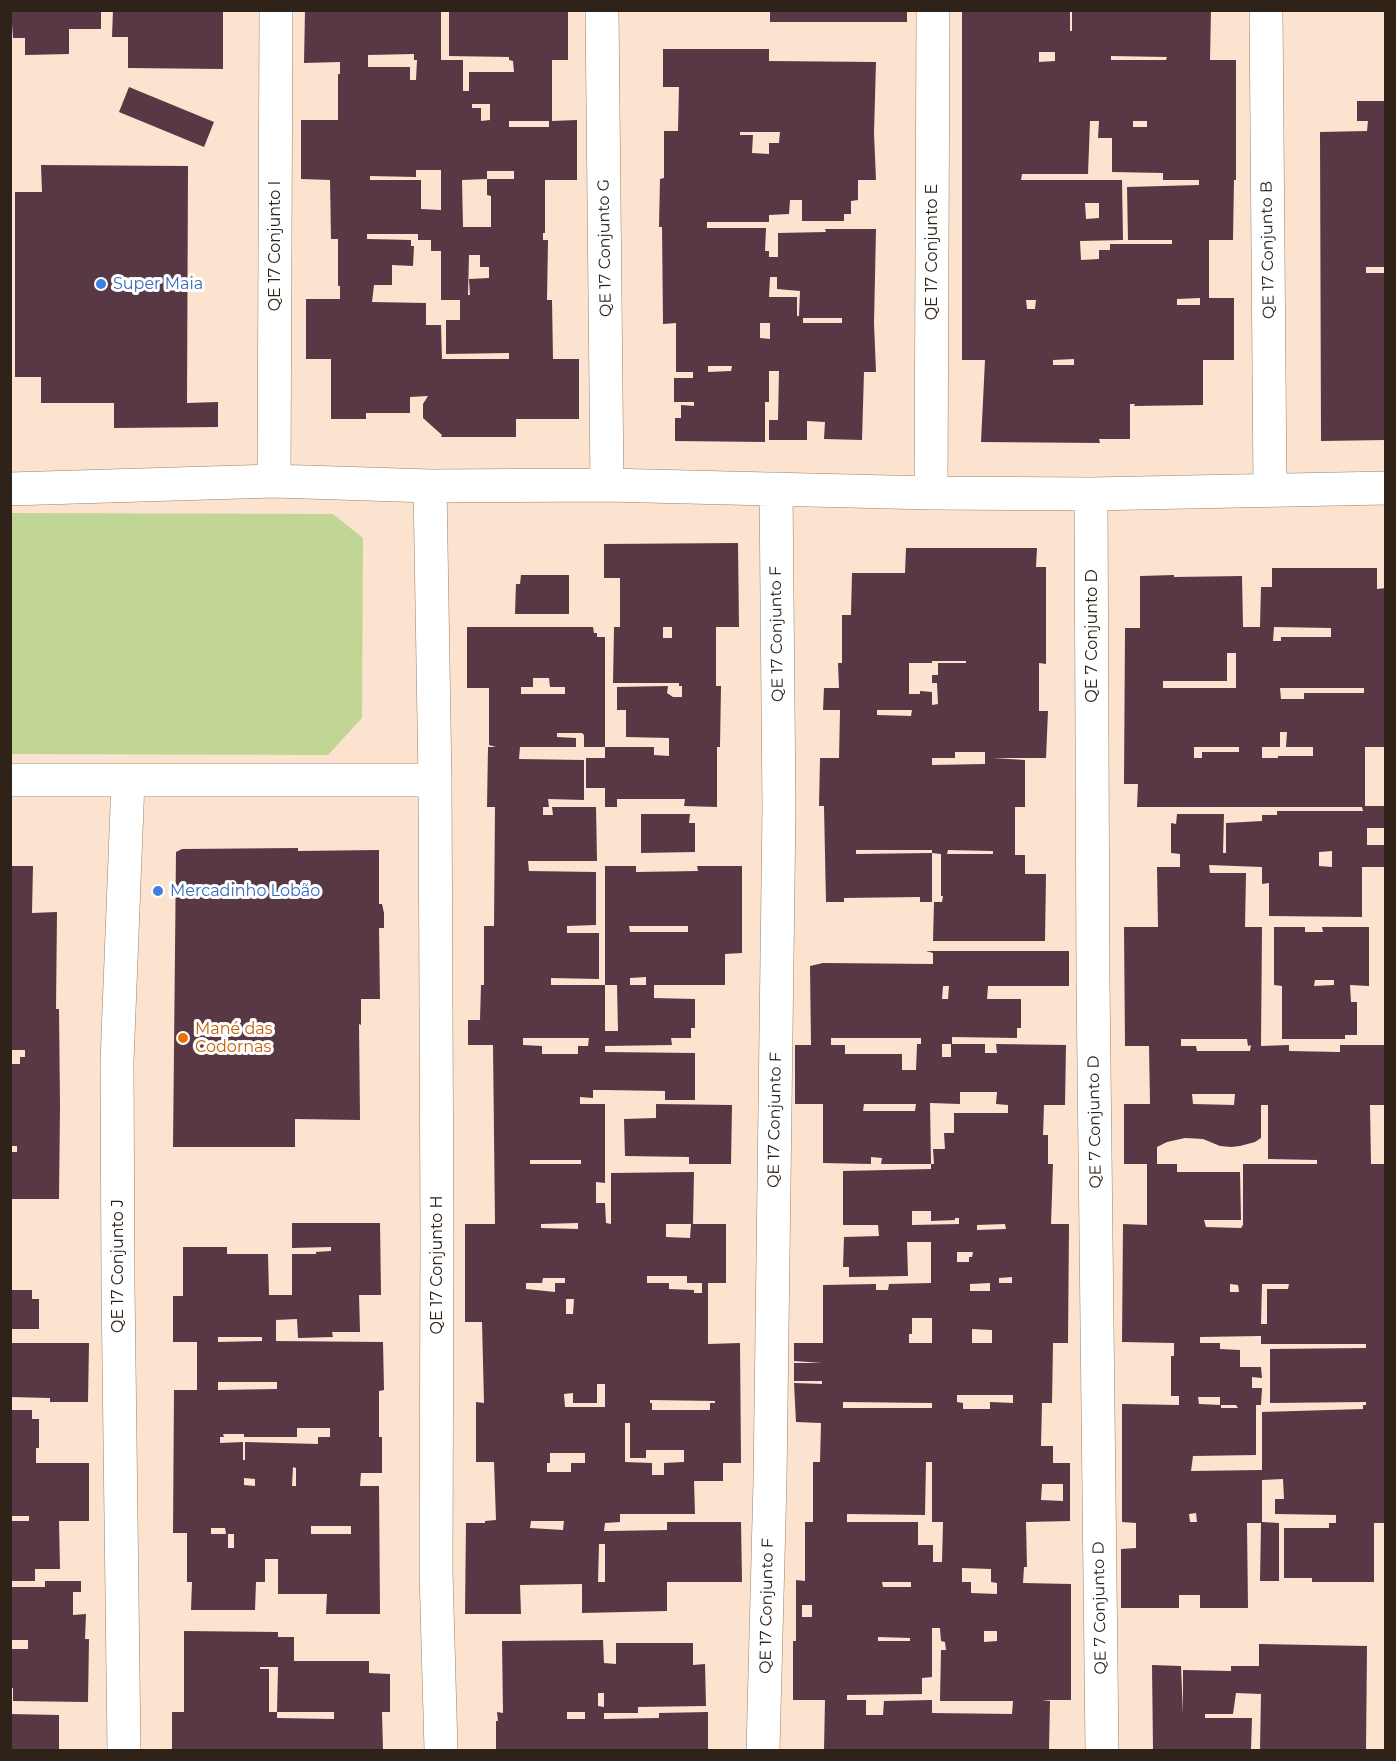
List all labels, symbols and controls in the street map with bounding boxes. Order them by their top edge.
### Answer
street label: QE 17 Conjunto G [594,179,616,317]
street label: QE 17 Conjunto I [265,181,285,311]
street label: QE 17 Conjunto B [1257,181,1279,319]
street label: QE 17 Conjunto E [922,184,942,320]
place label: Super Maia [113,274,203,294]
marker: Super Maia [94,277,108,291]
street label: QE 17 Conjunto F [766,566,788,702]
street label: QE 7 Conjunto D [1082,569,1102,703]
place label: Mercadinho Lobão [170,881,320,901]
marker: Mercadinho Lobão [151,884,165,898]
place label: Mané das Codornas [195,1019,272,1057]
marker: Mané das Codornas [176,1031,190,1045]
street label: QE 17 Conjunto F [764,1052,786,1188]
street label: QE 7 Conjunto D [1084,1055,1106,1189]
street label: QE 17 Conjunto H [427,1196,447,1334]
street label: QE 17 Conjunto J [108,1199,128,1333]
street label: QE 17 Conjunto F [756,1538,778,1674]
street label: QE 7 Conjunto D [1089,1541,1111,1675]

